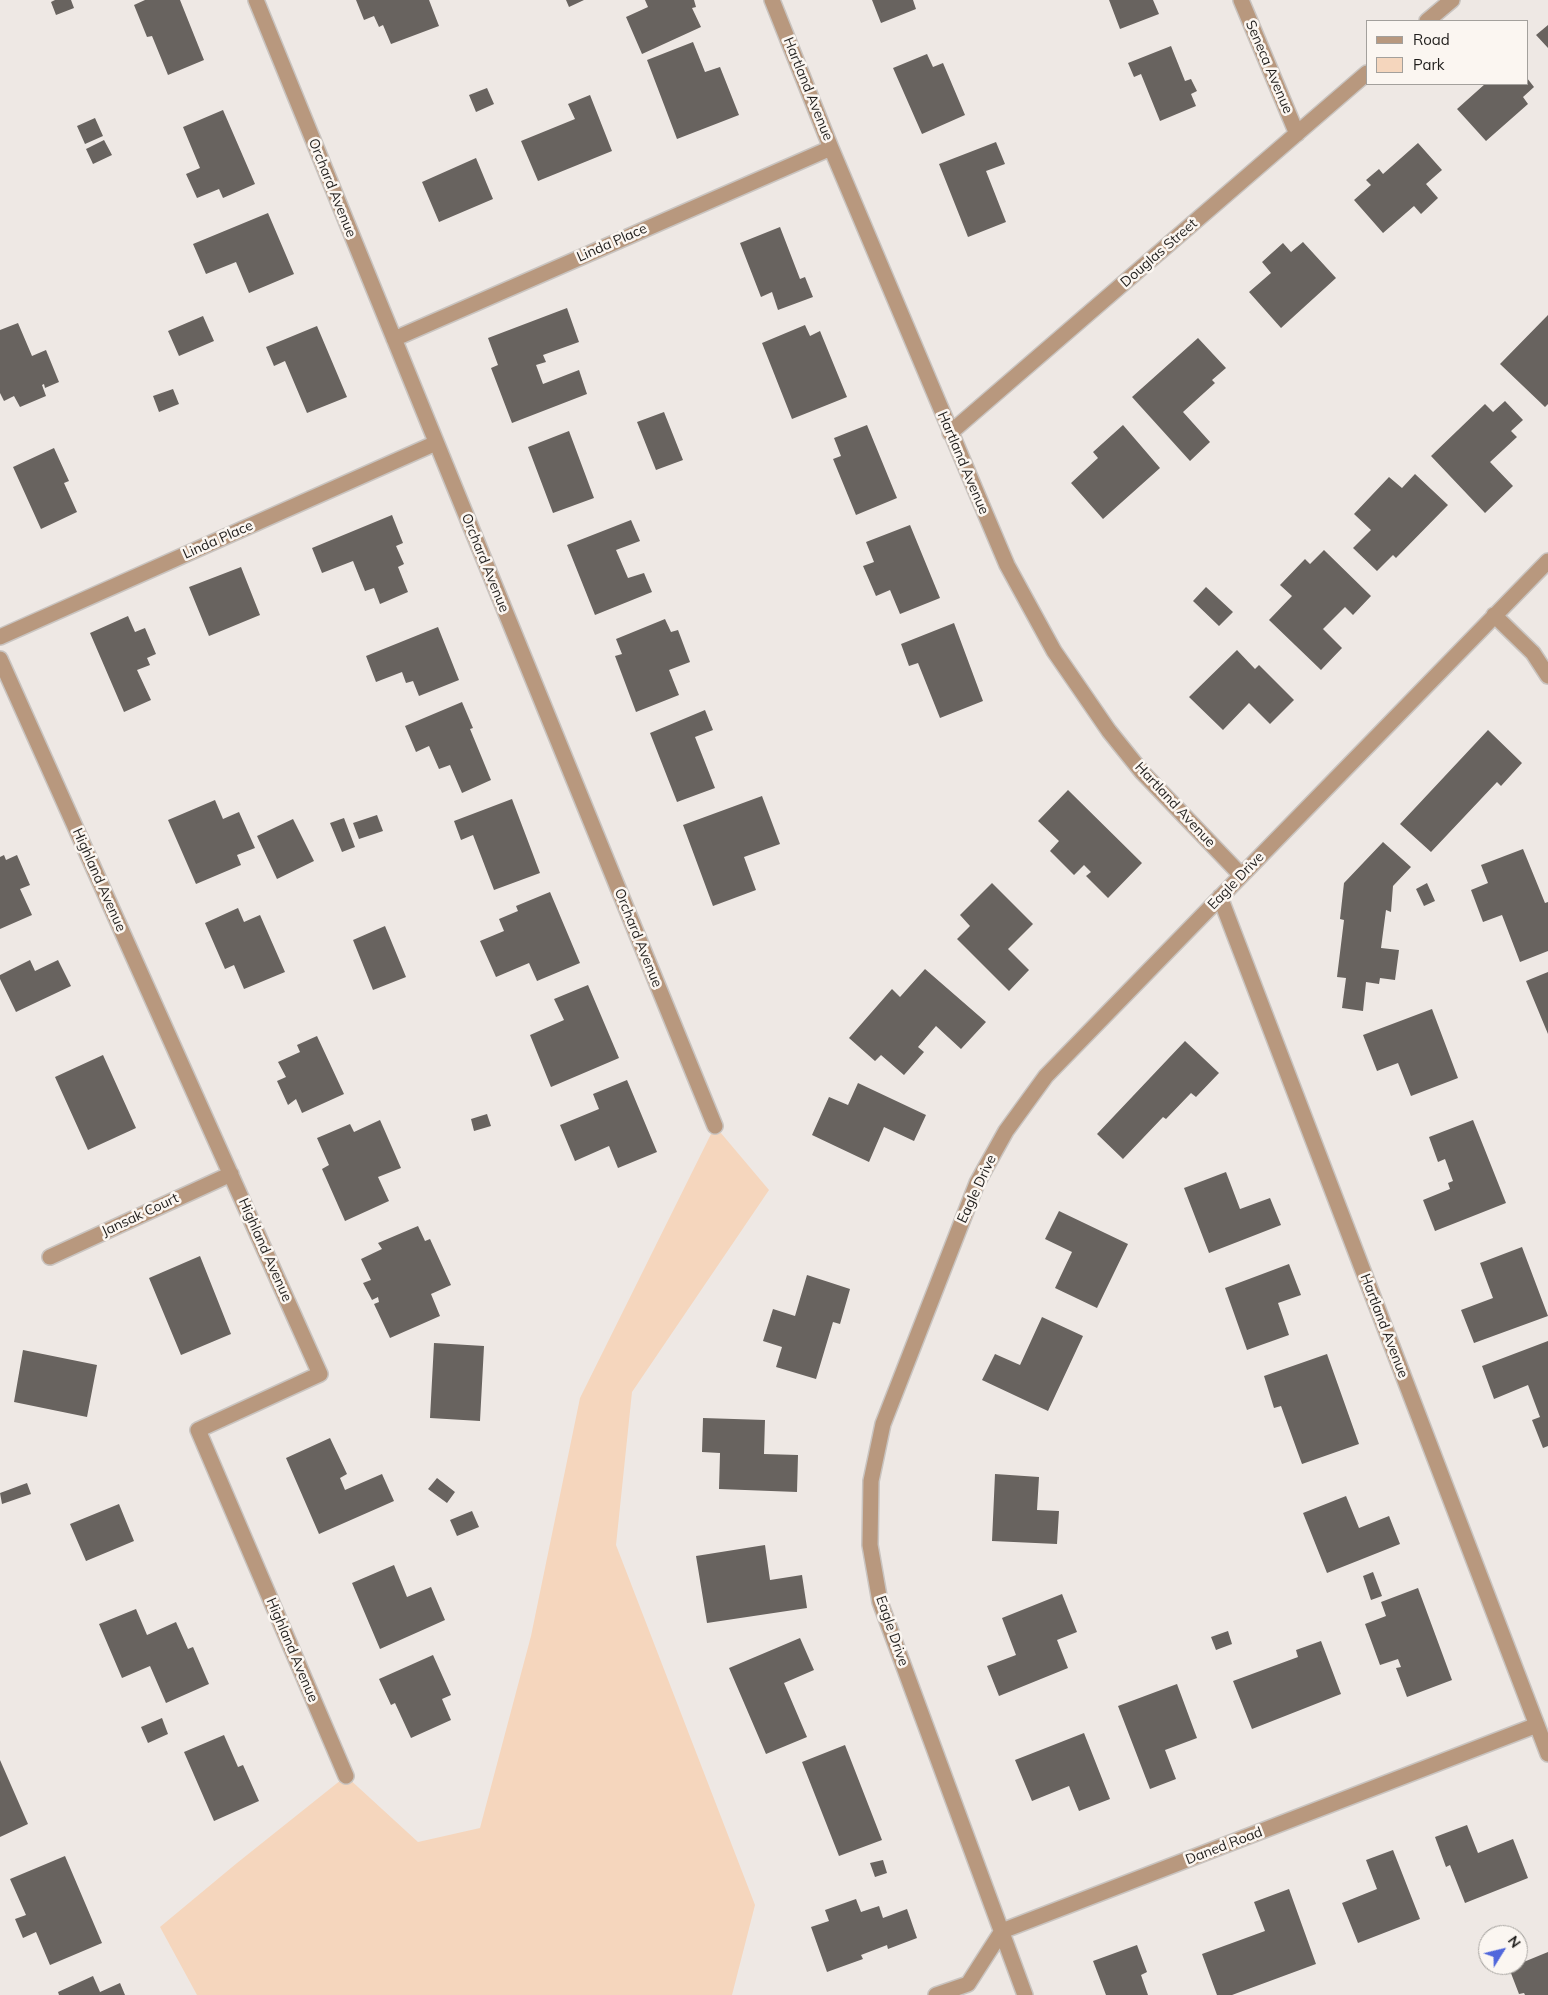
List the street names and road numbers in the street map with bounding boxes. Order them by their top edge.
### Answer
street label: Seneca Avenue [1242,18,1296,116]
street label: Hartland Avenue [780,35,836,143]
street label: Orchard Avenue [305,136,359,240]
street label: Douglas Street [1117,215,1201,291]
street label: Linda Place [574,220,650,266]
street label: Hartland Avenue [934,409,992,517]
street label: Orchard Avenue [458,511,512,615]
street label: Linda Place [180,517,256,563]
street label: Hartland Avenue [1131,759,1219,851]
street label: Highland Avenue [69,826,129,934]
street label: Eagle Drive [1204,849,1268,913]
street label: Orchard Avenue [611,886,665,990]
street label: Eagle Drive [954,1152,1000,1226]
street label: Jansak Court [99,1190,181,1240]
street label: Highland Avenue [235,1196,295,1304]
street label: Hartland Avenue [1356,1272,1412,1380]
street label: Eagle Drive [872,1594,912,1668]
street label: Highland Avenue [262,1595,322,1705]
street label: Daned Road [1183,1824,1265,1868]

